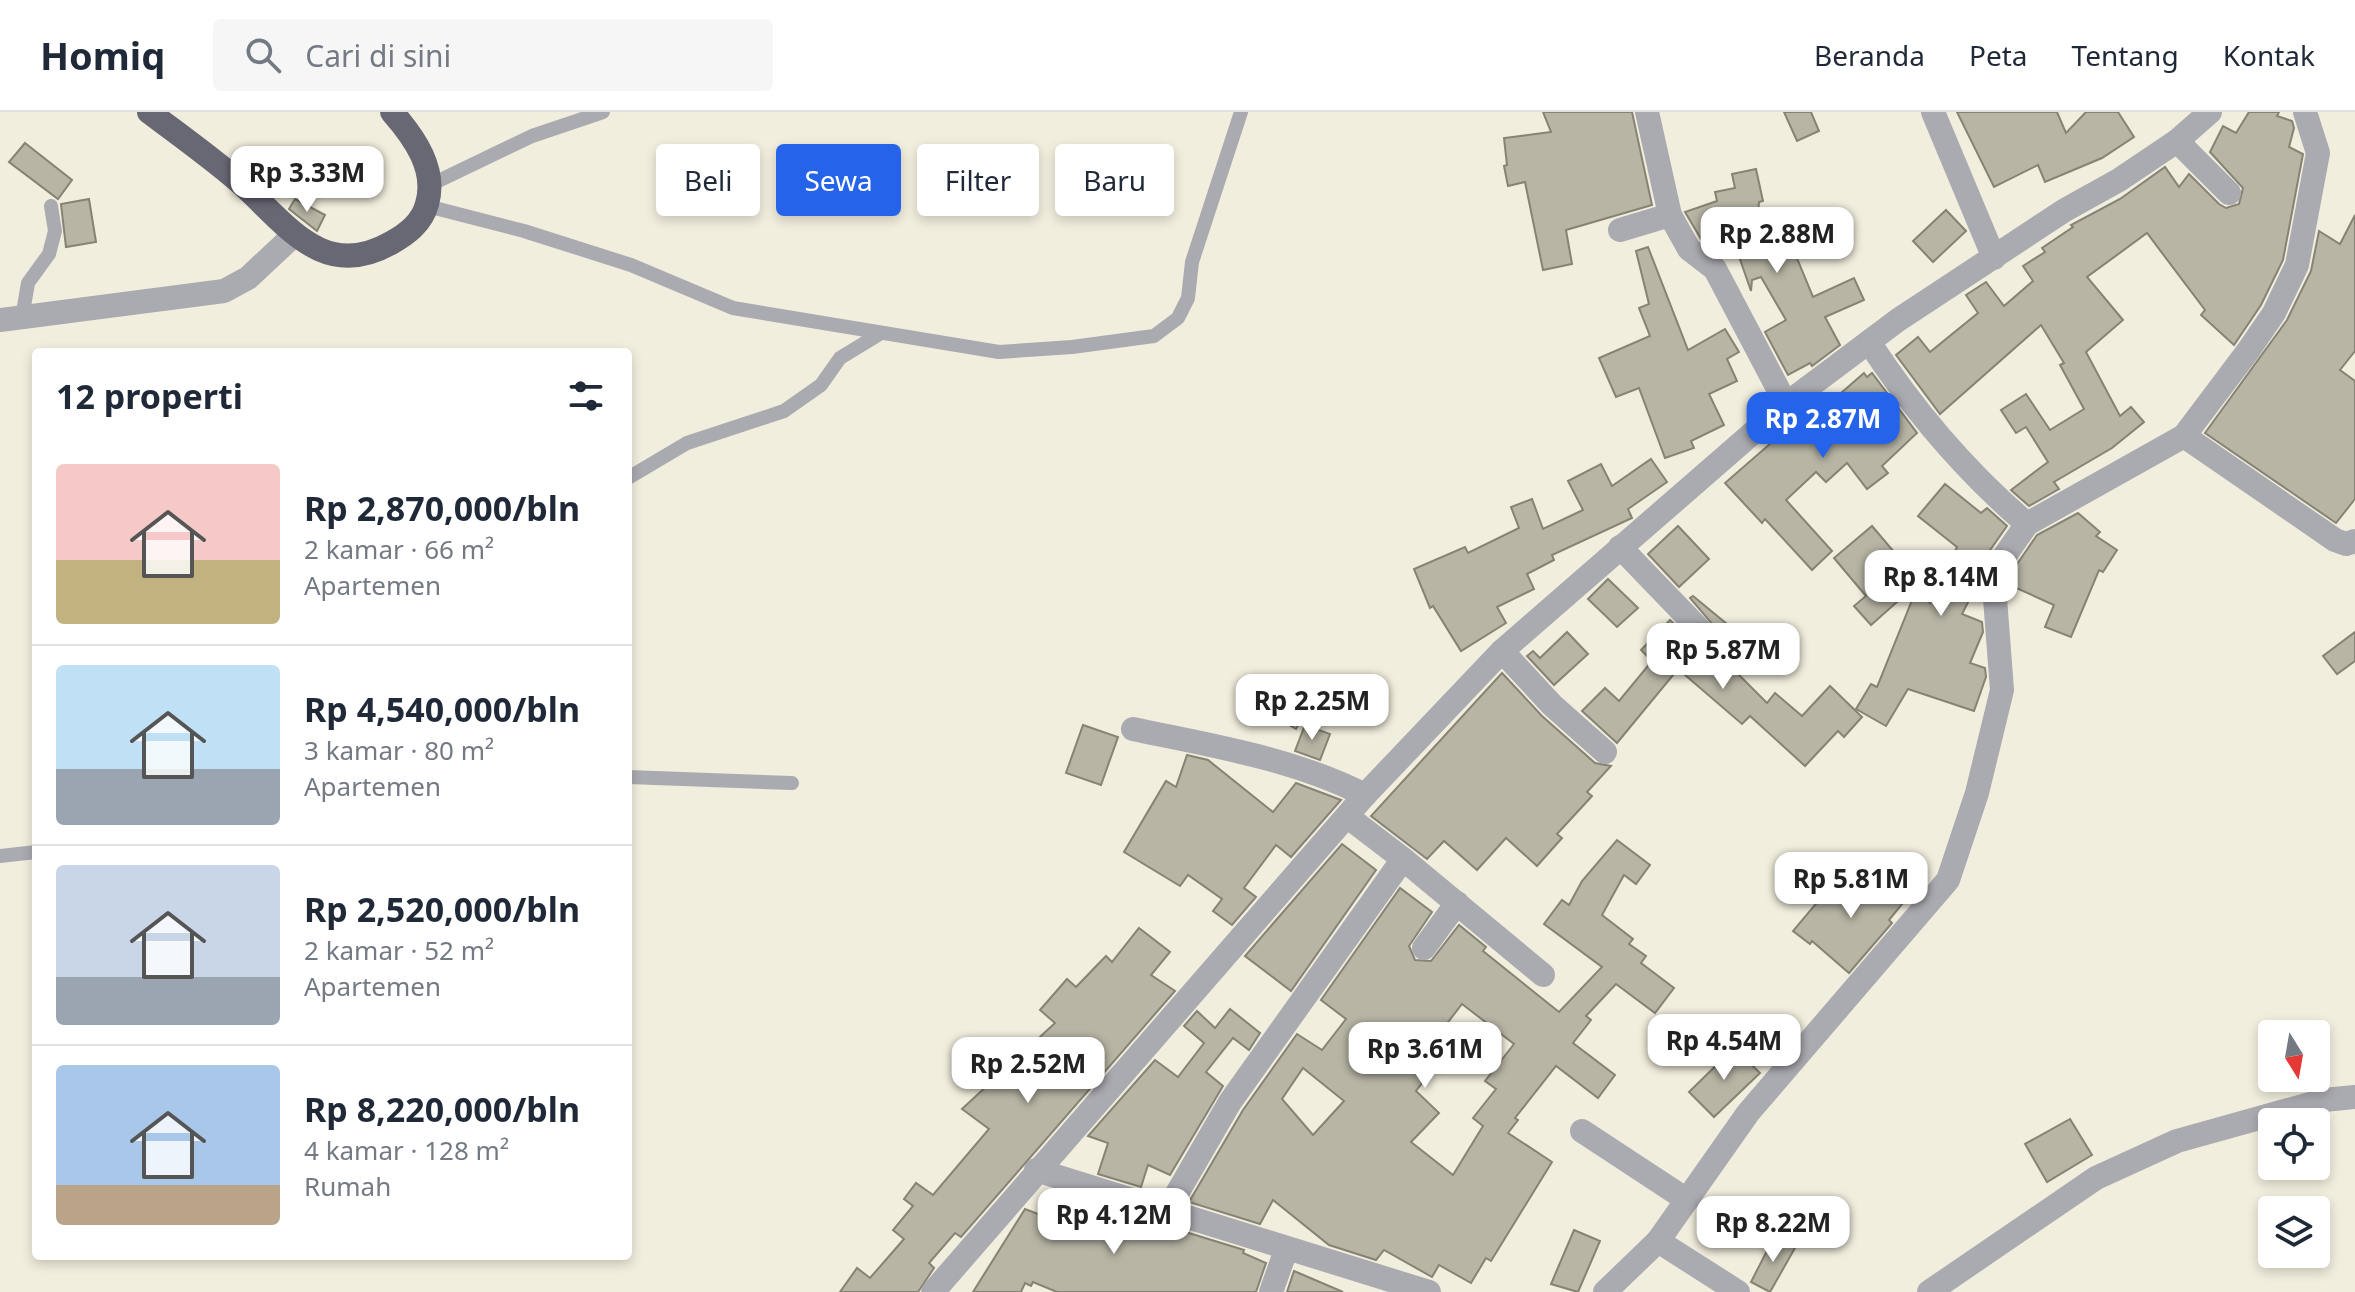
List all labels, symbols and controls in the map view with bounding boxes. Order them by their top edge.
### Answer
search box [213,19,773,91]
text: Homiq [40,29,165,81]
icon: search [241,33,285,77]
text: Cari di sini [305,35,451,76]
text: Beranda [1814,36,1925,74]
text: Peta [1969,36,2028,74]
text: Tentang [2072,36,2179,74]
text: Kontak [2223,36,2315,74]
chip: Beli [656,144,760,216]
chip: Sewa [776,144,901,216]
chip: Filter [917,144,1039,216]
chip: Baru [1055,144,1174,216]
pin: Rp 3.33M [224,146,390,214]
text: Rp 3.33M [249,154,365,190]
pin: Rp 2.88M [1694,207,1860,275]
text: Rp 2.88M [1719,215,1835,251]
text: 12 properti [56,373,243,419]
icon: filters [564,374,608,418]
pin: Rp 2.87M [1740,392,1906,460]
text: Rp 2.87M [1765,400,1881,436]
text: Rp 2,870,000/bln [304,485,580,531]
icon: home [120,496,216,592]
text: 2 kamar · 66 m² [304,531,494,567]
pin: Rp 8.14M [1858,550,2024,618]
text: Rp 8.14M [1883,558,1999,594]
text: Apartemen [304,567,441,603]
pin: Rp 5.87M [1640,623,1806,691]
text: Rp 5.87M [1665,631,1781,667]
pin: Rp 2.25M [1229,674,1395,742]
text: Rp 2.25M [1254,682,1370,718]
text: Rp 4,540,000/bln [304,686,580,732]
icon: home [120,697,216,793]
text: 3 kamar · 80 m² [304,732,494,768]
text: Apartemen [304,768,441,804]
pin: Rp 5.81M [1768,852,1934,920]
text: Rp 5.81M [1793,860,1909,896]
text: Rp 2,520,000/bln [304,886,580,932]
icon: home [120,897,216,993]
text: 2 kamar · 52 m² [304,932,494,968]
text: Apartemen [304,968,441,1004]
pin: Rp 4.54M [1641,1014,1807,1082]
north arrow [2258,1020,2330,1092]
map controls [2258,1020,2330,1268]
pin: Rp 3.61M [1342,1022,1508,1090]
text: Rp 4.54M [1666,1022,1782,1058]
text: Rp 3.61M [1367,1030,1483,1066]
pin: Rp 2.52M [945,1037,1111,1105]
text: Rp 2.52M [970,1045,1086,1081]
text: Rp 8,220,000/bln [304,1086,580,1132]
icon: home [120,1097,216,1193]
button: locate [2258,1108,2330,1180]
text: 4 kamar · 128 m² [304,1132,509,1168]
text: Rumah [304,1168,391,1204]
pin: Rp 4.12M [1031,1188,1197,1256]
text: Rp 4.12M [1056,1196,1172,1232]
pin: Rp 8.22M [1690,1196,1856,1264]
button: layers [2258,1196,2330,1268]
text: Rp 8.22M [1715,1204,1831,1240]

